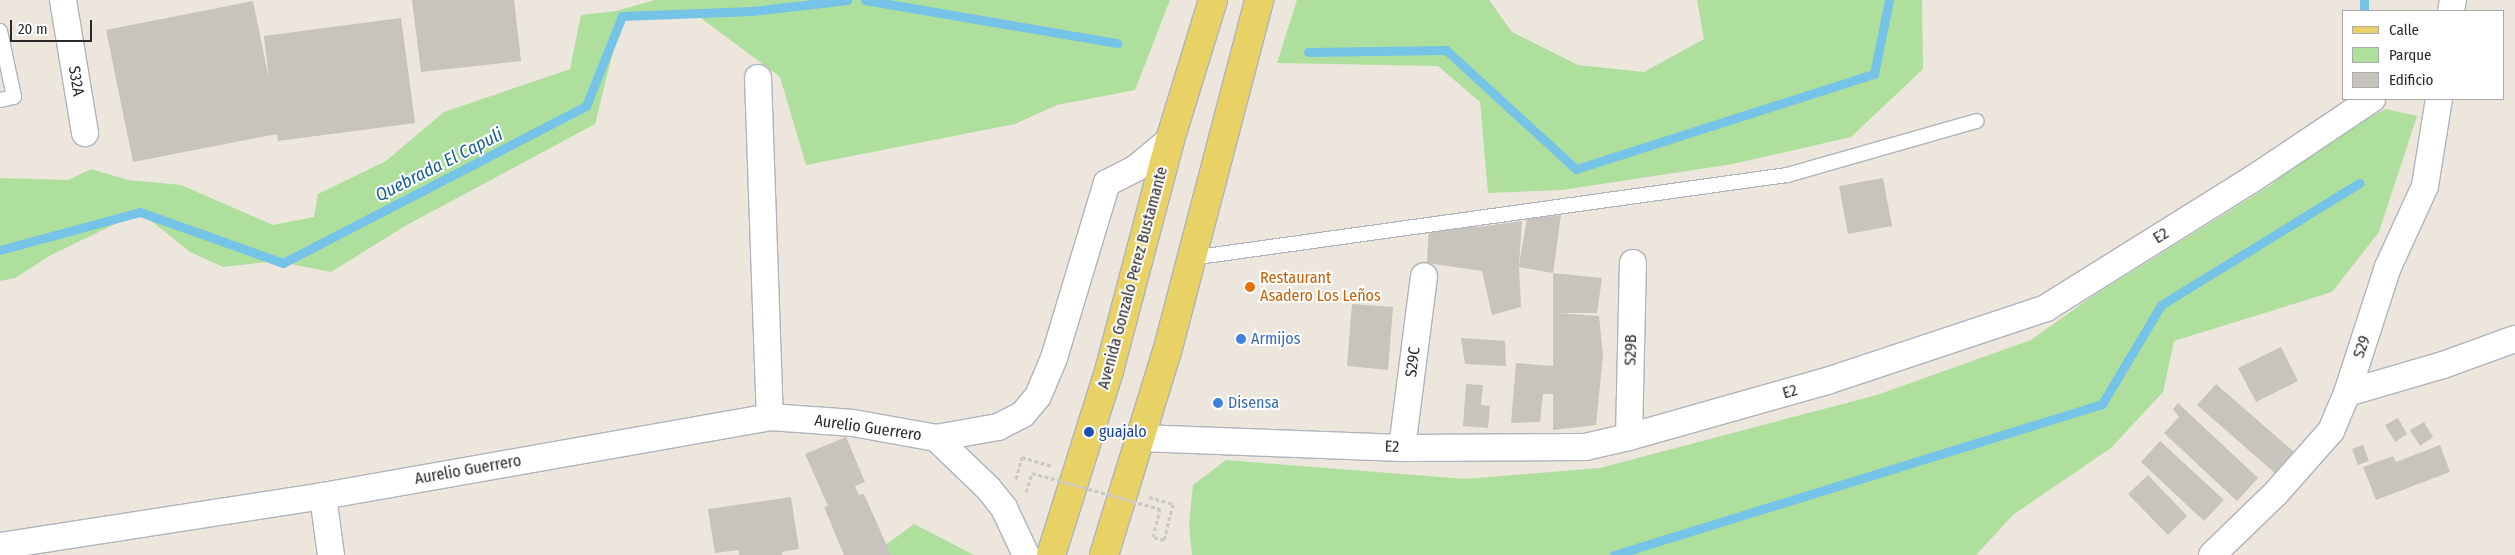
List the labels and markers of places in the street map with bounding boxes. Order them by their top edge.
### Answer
place label: Restaurant Asadero Los Leños [1260,268,1381,306]
marker: Restaurant Asadero Los Leños [1244,281,1256,293]
place label: Armijos [1251,329,1301,349]
marker: Armijos [1235,333,1247,345]
place label: Disensa [1228,393,1279,413]
marker: Disensa [1212,397,1224,409]
place label: guajalo [1099,422,1147,442]
marker: guajalo [1083,426,1095,438]

